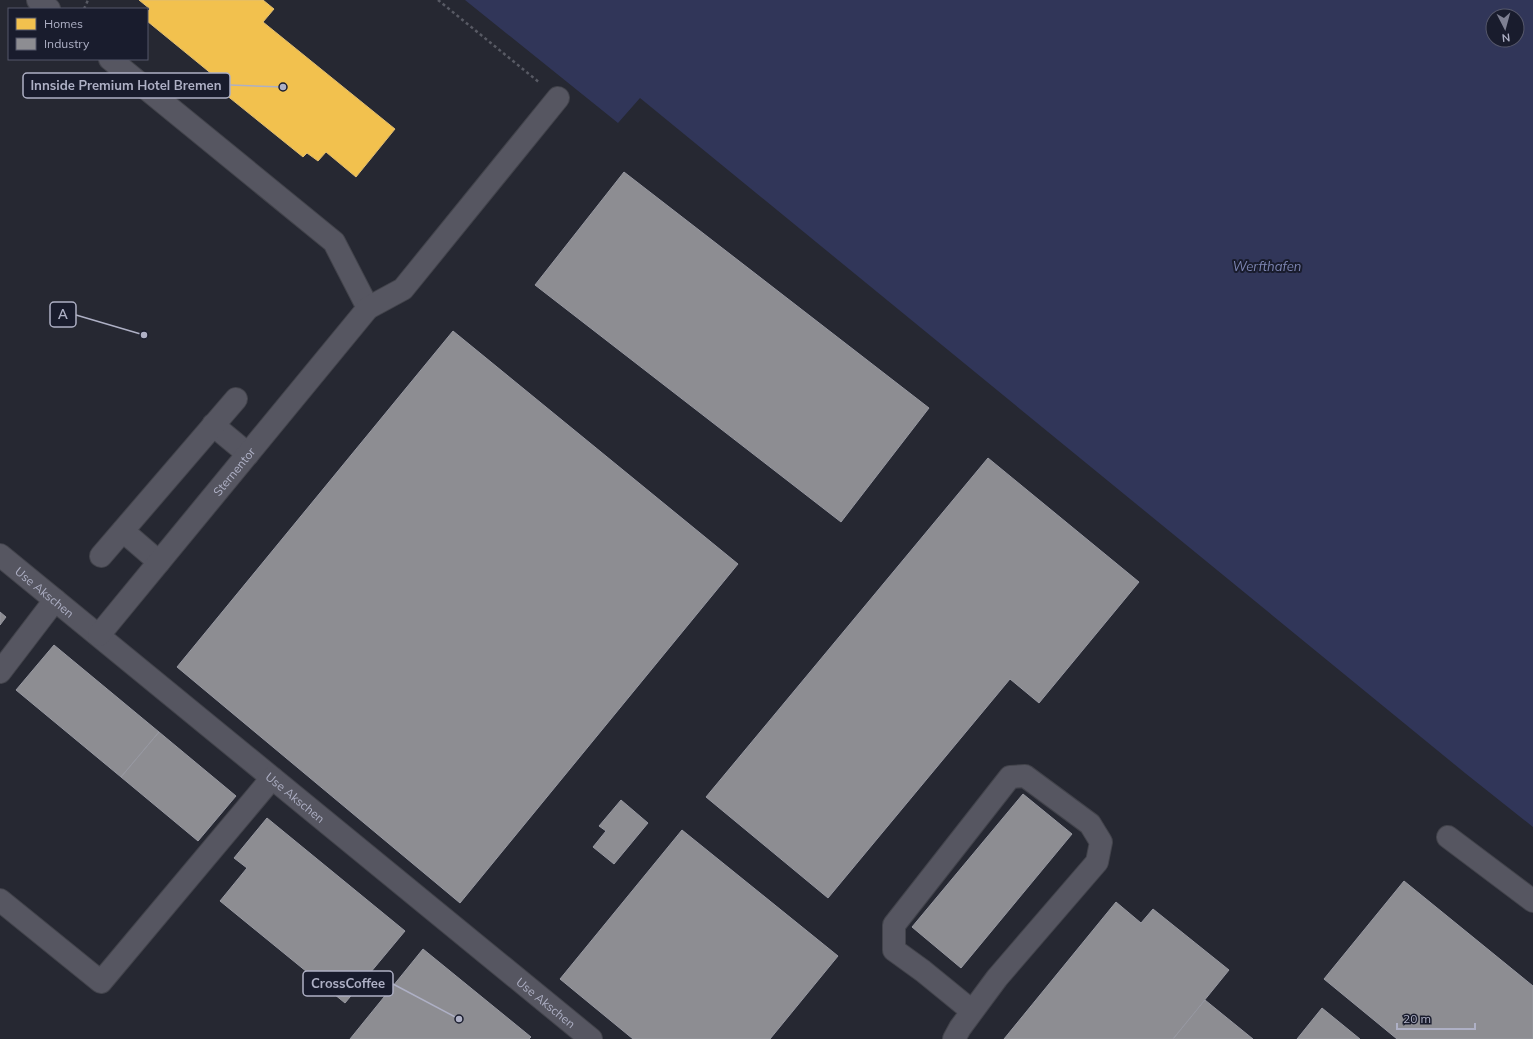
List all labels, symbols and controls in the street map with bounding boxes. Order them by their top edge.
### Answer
legend [8,8,148,60]
north arrow [1485,8,1525,48]
text: Homes [44,16,83,31]
text: N [1501,31,1511,45]
text: Industry [44,36,90,51]
callout: Innside Premium Hotel Bremen [23,73,230,98]
text: Innside Premium Hotel Bremen [30,77,222,93]
water label: Werfthafen [1233,258,1301,274]
callout: A [50,302,76,327]
text: A [58,306,68,322]
street label: Sternentor [209,443,258,499]
street label: Use Akschen [12,563,77,620]
street label: Use Akschen [263,768,328,826]
callout: CrossCoffee [303,971,393,996]
street label: Use Akschen [514,974,579,1031]
text: CrossCoffee [311,975,385,991]
scale bar [1397,1005,1475,1031]
text: 20 m [1403,1011,1431,1026]

